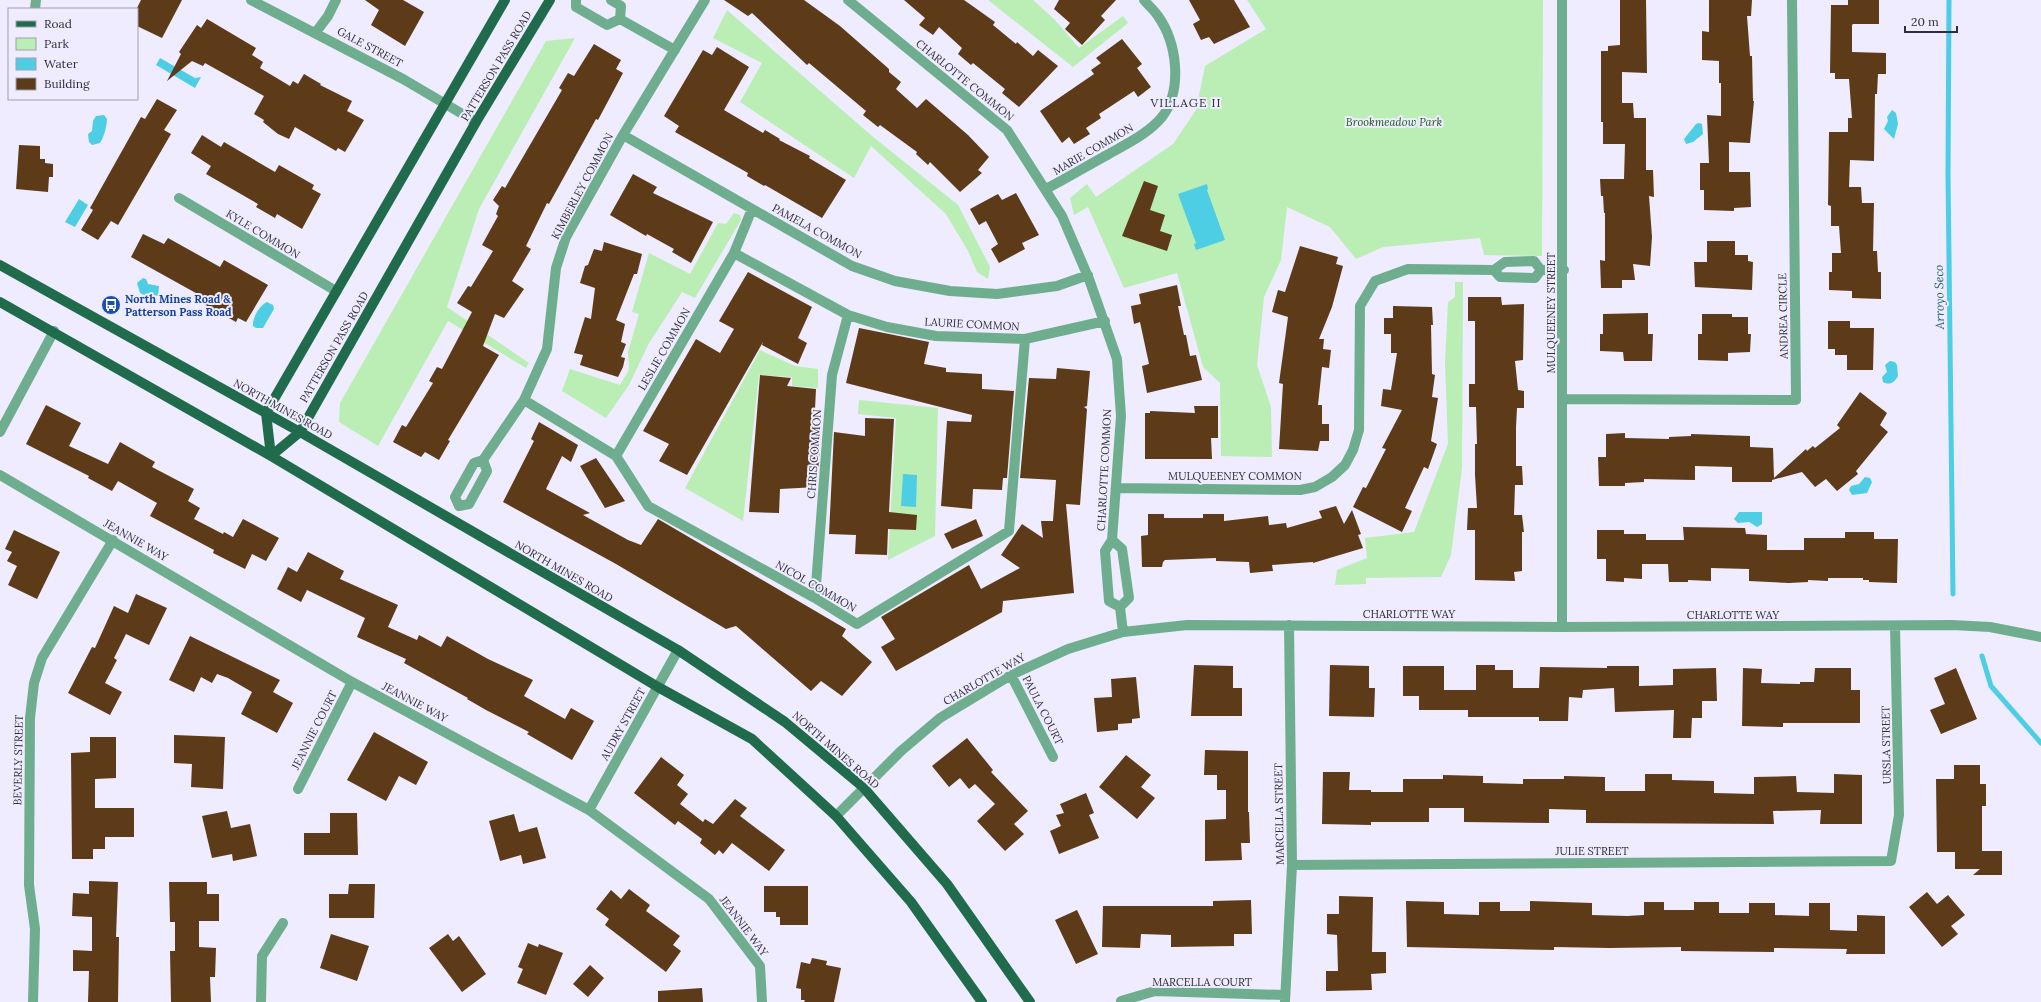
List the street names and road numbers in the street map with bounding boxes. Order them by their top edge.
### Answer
street label: PATTERSON PASS ROAD [458,8,534,124]
street label: GALE STREET [335,24,405,70]
street label: CHARLOTTE COMMON [913,36,1017,124]
street label: MARIE COMMON [1050,120,1136,178]
street label: KIMBERLEY COMMON [548,130,616,242]
street label: PAMELA COMMON [770,201,864,261]
street label: KYLE COMMON [223,206,303,262]
street label: MULQUEENEY STREET [1544,252,1558,374]
street label: ANDREA CIRCLE [1775,273,1791,360]
street label: PATTERSON PASS ROAD [296,289,372,405]
street label: LESLIE COMMON [635,305,693,393]
street label: LAURIE COMMON [924,315,1020,333]
street label: NORTH MINES ROAD [231,376,335,442]
street label: CHRIS COMMON [804,409,824,499]
street label: CHARLOTTE COMMON [1094,409,1114,531]
street label: MULQUEENEY COMMON [1168,469,1302,483]
street label: JEANNIE WAY [100,515,172,565]
street label: NORTH MINES ROAD [512,537,616,605]
street label: NICOL COMMON [773,557,859,615]
street label: CHARLOTTE WAY [1363,607,1456,621]
street label: CHARLOTTE WAY [1687,608,1780,622]
street label: CHARLOTTE WAY [940,649,1028,708]
street label: PAULA COURT [1019,673,1067,747]
street label: JEANNIE WAY [379,678,451,726]
street label: AUDRY STREET [597,685,649,764]
street label: JEANNIE COURT [288,688,340,773]
street label: URSLA STREET [1878,706,1894,784]
street label: NORTH MINES ROAD [789,708,883,792]
street label: BEVERLY STREET [10,714,26,806]
street label: MARCELLA STREET [1271,763,1287,865]
street label: JULIE STREET [1554,844,1629,858]
street label: JEANNIE WAY [716,892,772,960]
street label: MARCELLA COURT [1152,975,1252,989]

